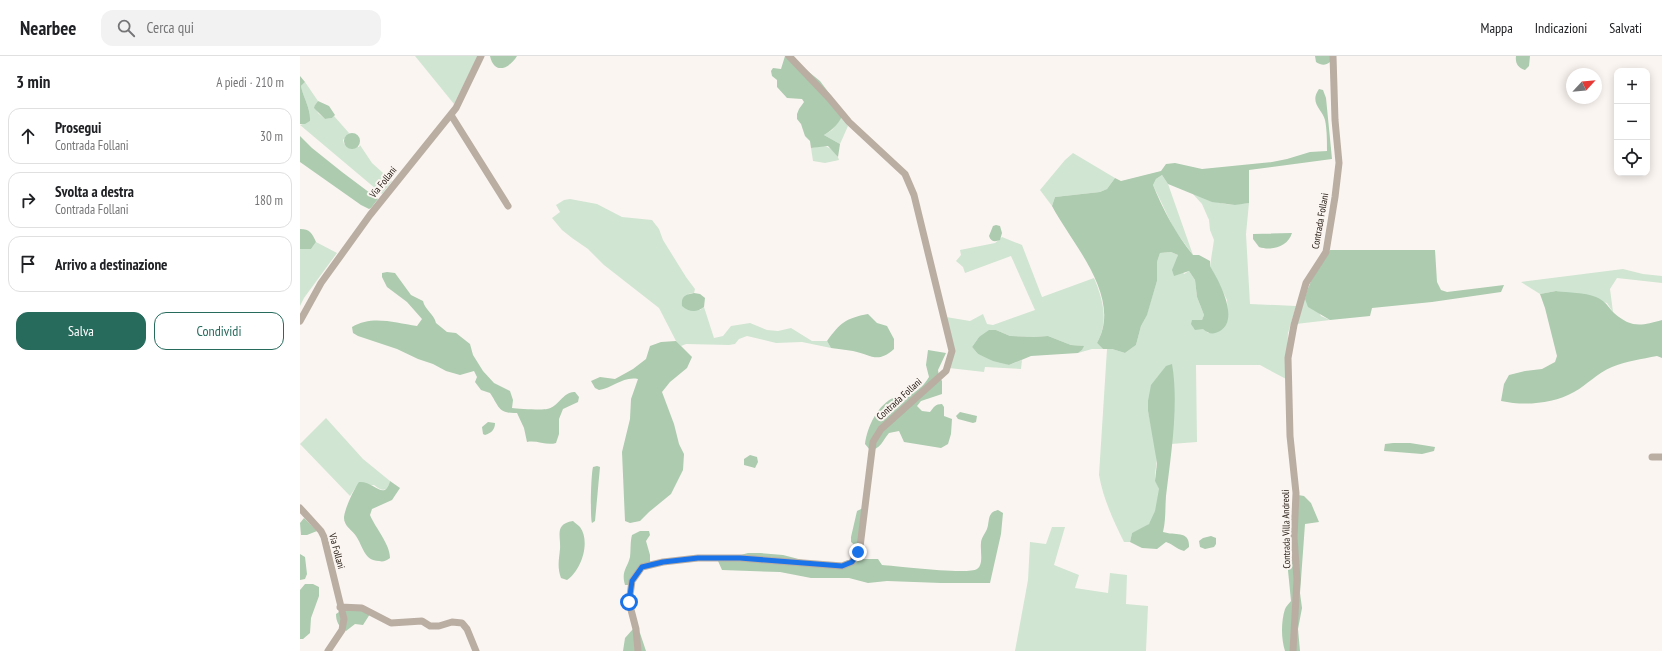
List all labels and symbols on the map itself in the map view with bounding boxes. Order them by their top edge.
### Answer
north arrow [1566,68,1602,104]
street label: Via Follani [366,164,400,201]
street label: Contrada Follani [1309,192,1331,250]
street label: Contrada Follani [874,375,924,423]
street label: Contrada Villa Andreoli [1279,489,1293,569]
street label: Via Follani [326,531,348,570]
route end [849,543,867,561]
route start [620,593,638,611]

